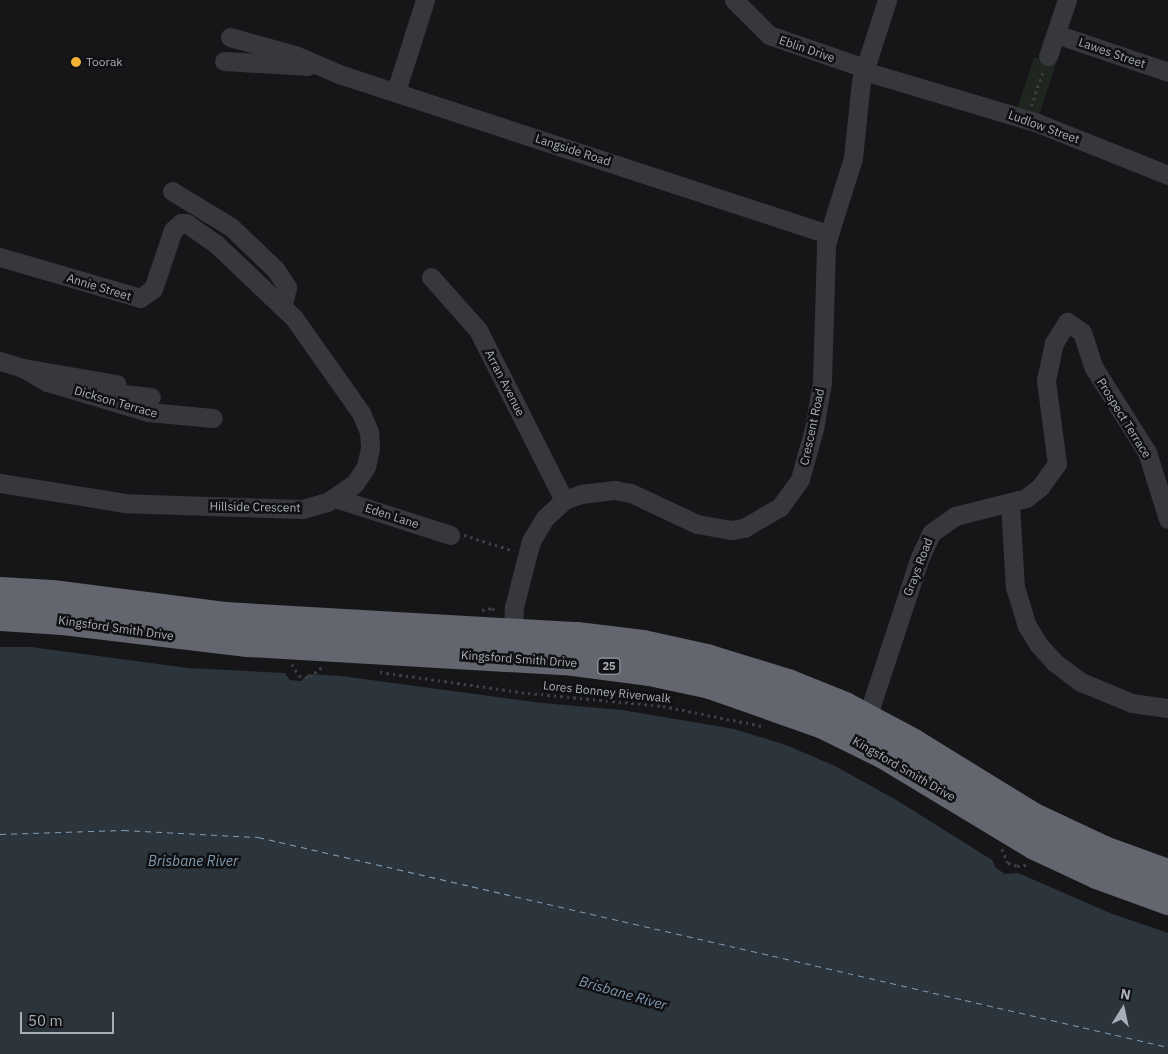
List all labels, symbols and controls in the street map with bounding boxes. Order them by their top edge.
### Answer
street label: Eblin Drive [777,33,837,65]
street label: Lawes Street [1077,35,1147,71]
place label: Toorak [86,55,123,69]
marker: Toorak [70,56,82,68]
street label: Ludlow Street [1007,107,1081,147]
street label: Langside Road [534,131,612,169]
street label: Annie Street [65,270,133,304]
street label: Arran Avenue [482,347,528,419]
street label: Prospect Terrace [1094,376,1154,460]
street label: Dickson Terrace [73,383,159,421]
street label: Crescent Road [797,387,827,467]
street label: Hillside Crescent [209,499,301,515]
street label: Eden Lane [363,501,421,531]
street label: Grays Road [900,536,936,598]
street label: Kingsford Smith Drive [57,613,175,643]
street label: Kingsford Smith Drive [460,648,578,670]
road number: 25 [596,658,622,674]
street label: Lores Bonney Riverwalk [542,678,672,706]
street label: Kingsford Smith Drive [850,734,958,804]
water label: Brisbane River [148,853,238,869]
water label: Brisbane River [577,973,669,1013]
north arrow [1098,984,1148,1034]
text: N [1119,984,1132,1004]
scale bar [22,1002,116,1034]
text: 50 m [28,1011,63,1030]

